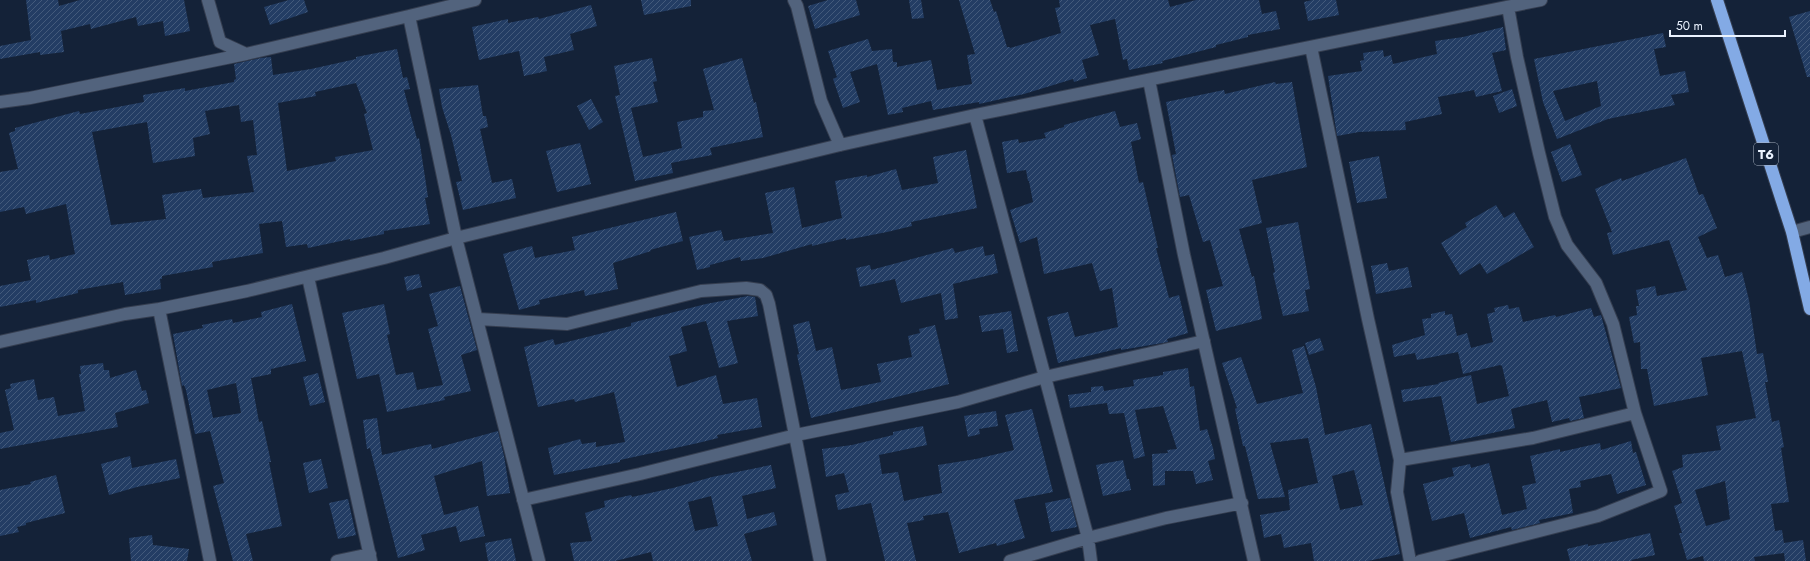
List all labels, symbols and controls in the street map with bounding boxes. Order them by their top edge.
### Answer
scale bar [1670,12,1785,38]
text: 50 m [1676,17,1703,35]
road number: T6 [1754,143,1778,165]

